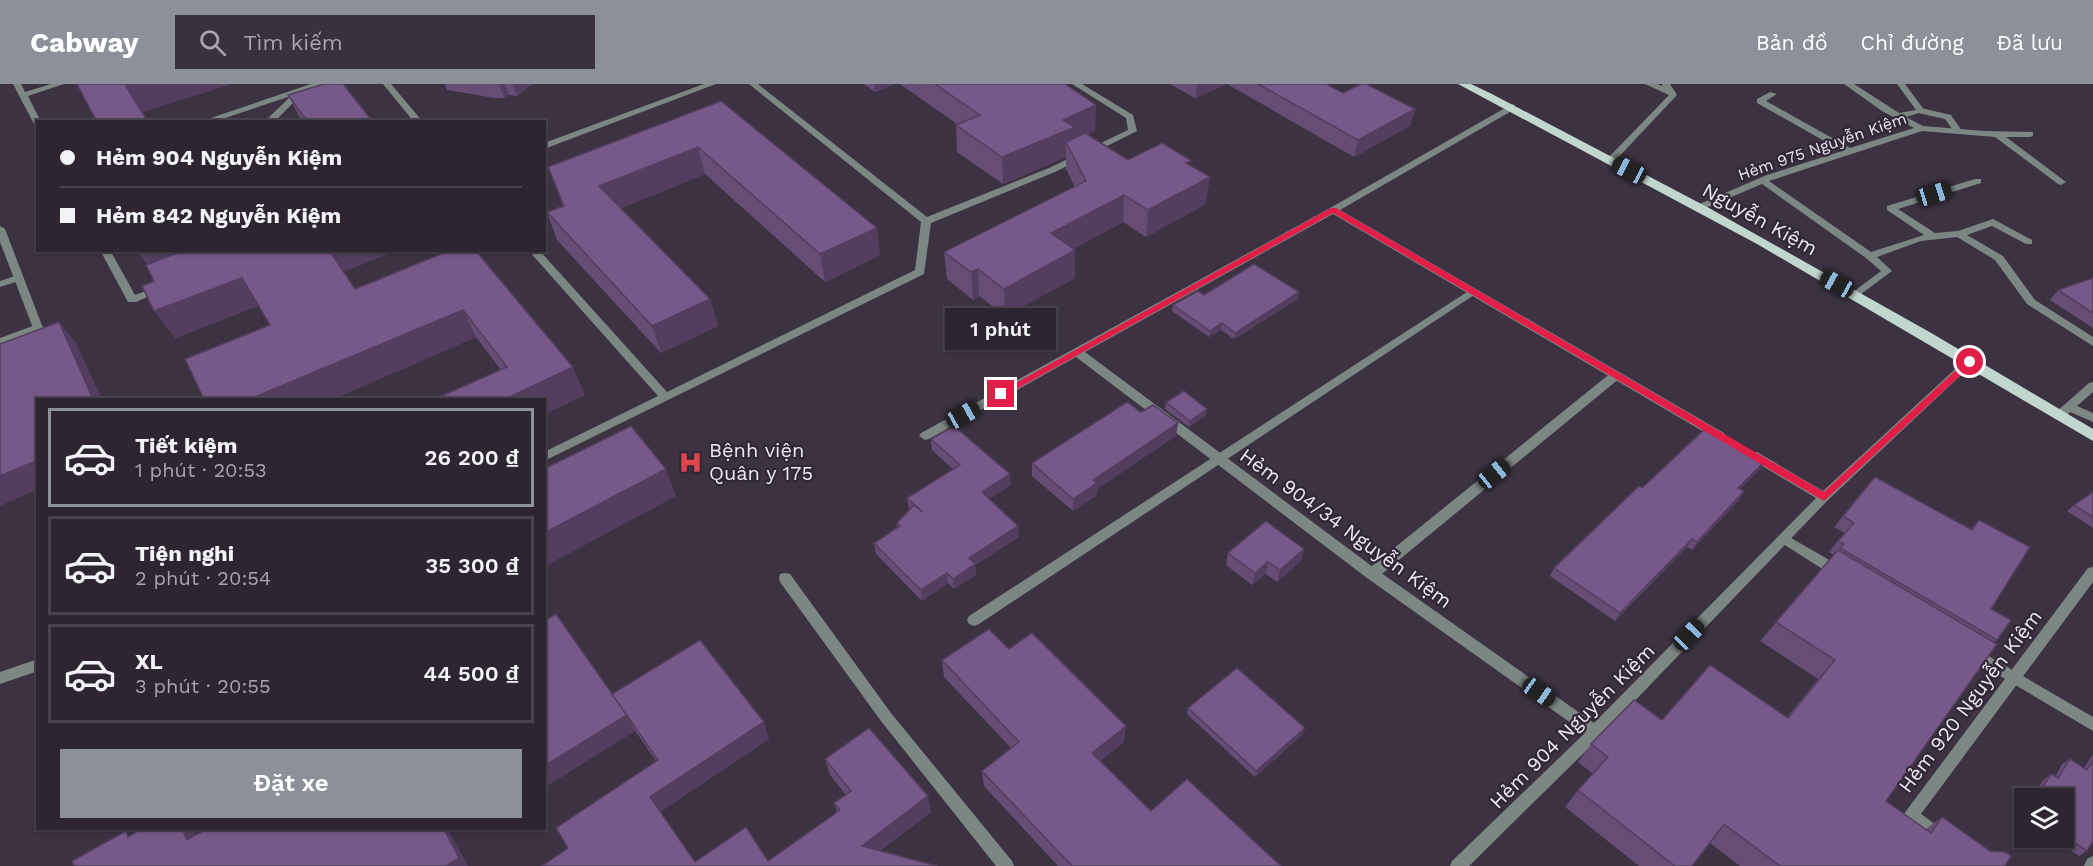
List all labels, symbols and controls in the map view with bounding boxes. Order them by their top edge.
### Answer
search box [175,15,595,69]
text: Cabway [30,26,139,59]
icon: search [196,26,229,59]
text: Tìm kiếm [244,30,343,55]
text: Bản đồ [1756,30,1828,55]
text: Chỉ đường [1861,30,1964,55]
text: Đã lưu [1997,30,2063,55]
street label: Hẻm 975 Nguyễn Kiệm [1735,109,1909,184]
text: Hẻm 904 Nguyễn Kiệm [96,145,342,170]
car [1609,154,1649,186]
street label: Nguyễn Kiệm [1698,178,1822,260]
car [1914,180,1954,208]
text: Hẻm 842 Nguyễn Kiệm [96,203,341,228]
car [1817,267,1857,301]
callout: 1 phút [946,307,1056,349]
text: 1 phút [970,317,1031,341]
route start [1956,348,1983,375]
route end [987,380,1014,407]
car [943,398,983,432]
icon: car [63,431,117,485]
text: Tiết kiệm [135,433,238,458]
place label: Bệnh viện Quân y 175 [709,438,813,485]
street label: Hẻm 904/34 Nguyễn Kiệm [1235,443,1457,613]
text: 26 200 ₫ [425,445,519,470]
hospital icon: Bệnh viện Quân y 175 [678,449,704,475]
car [1474,456,1514,492]
text: 1 phút · 20:53 [135,458,267,482]
icon: car [63,539,117,593]
text: Tiện nghi [135,541,234,566]
text: 35 300 ₫ [425,553,519,578]
text: 2 phút · 20:54 [135,566,271,590]
street label: Hẻm 920 Nguyễn Kiệm [1893,605,2047,797]
car [1670,616,1708,654]
street label: Hẻm 904 Nguyễn Kiệm [1485,639,1659,813]
icon: car [63,647,117,701]
text: XL [135,649,163,674]
text: 44 500 ₫ [423,661,519,686]
text: 3 phút · 20:55 [135,674,271,698]
car [1519,674,1559,710]
button: Đặt xe [60,749,522,818]
map controls [2014,788,2074,848]
button: layers [2014,788,2074,848]

